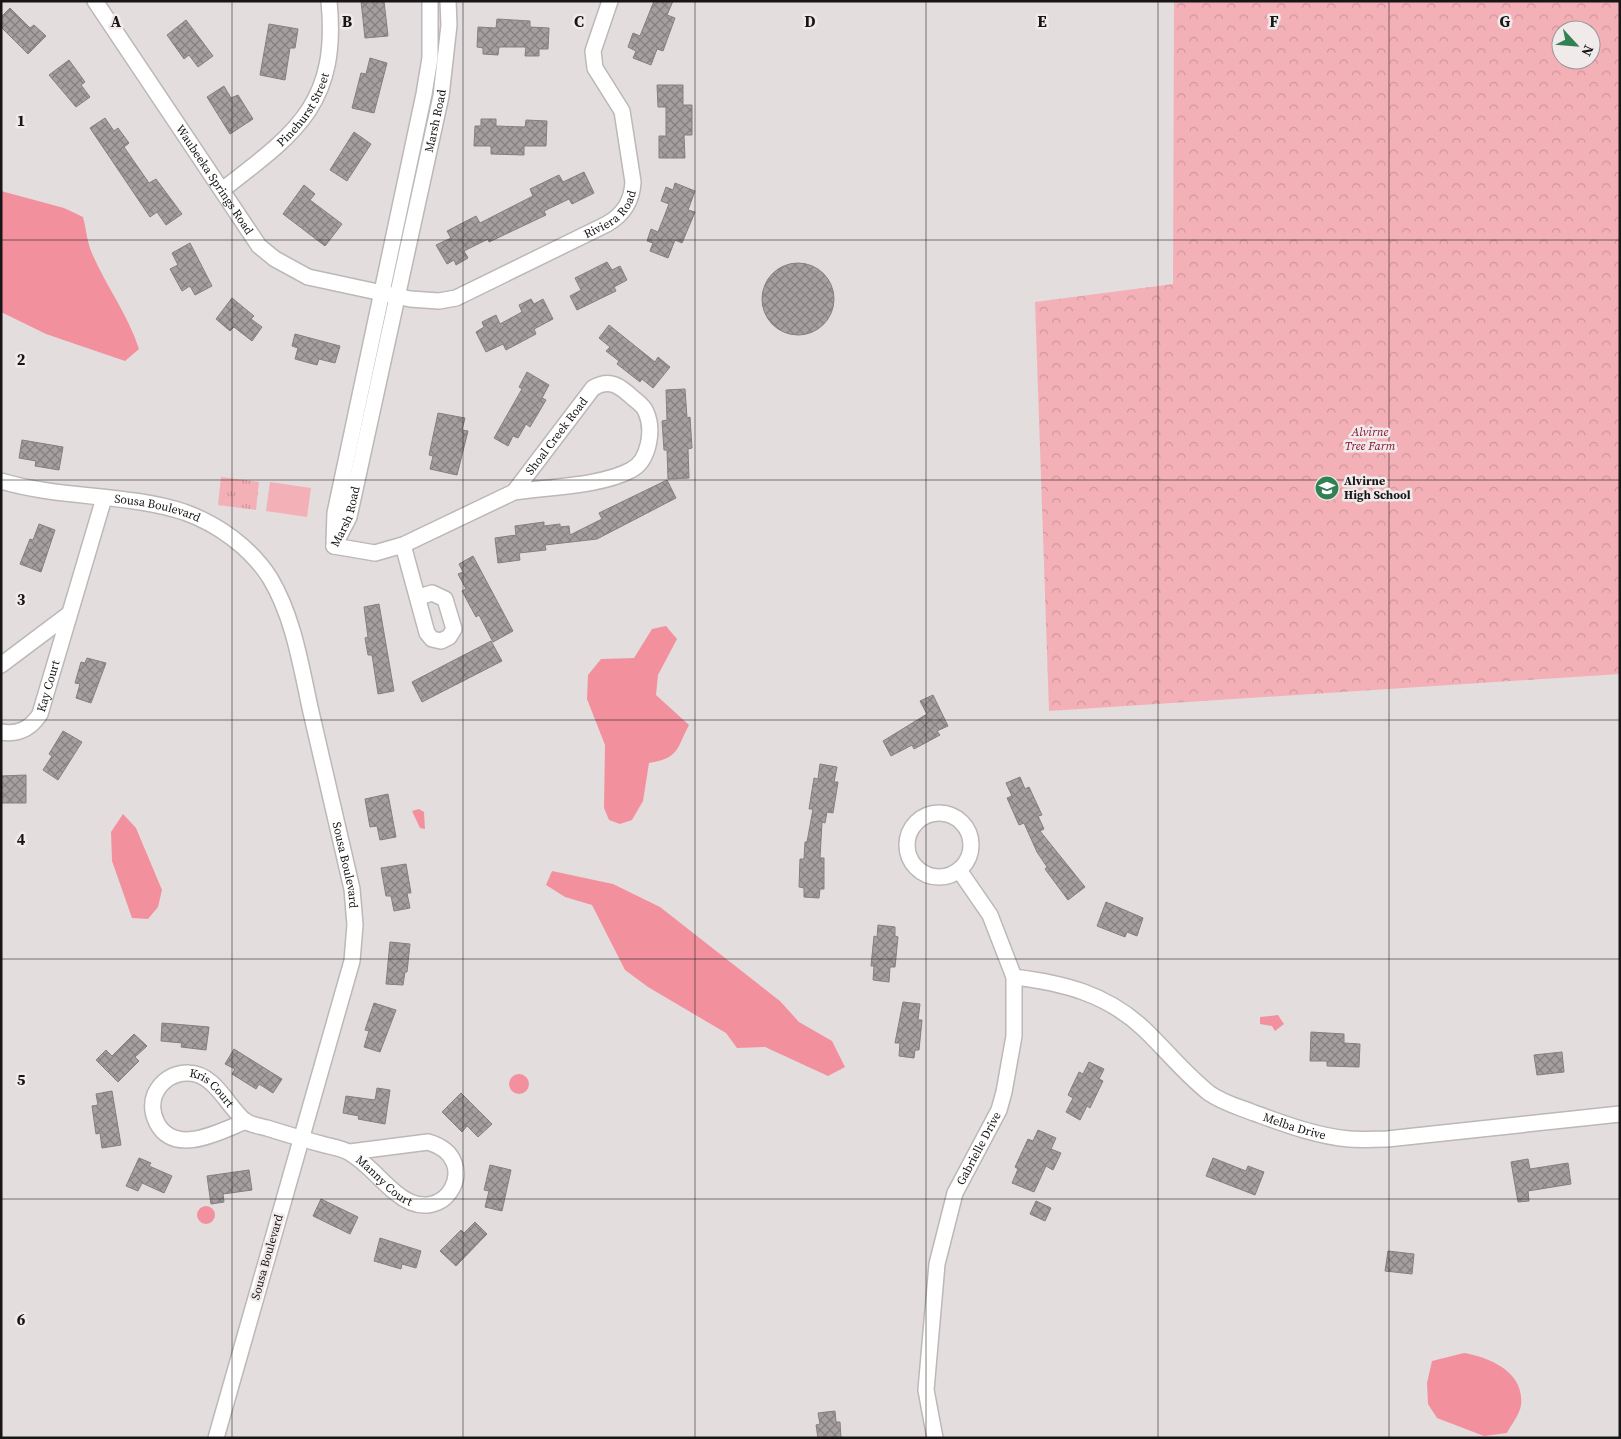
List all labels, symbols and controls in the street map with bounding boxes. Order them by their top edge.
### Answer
text: A [111,10,122,32]
text: B [342,10,353,32]
text: C [574,10,584,32]
text: D [804,10,816,32]
text: E [1037,10,1047,32]
text: F [1269,10,1279,32]
text: G [1500,10,1511,32]
north arrow [1551,20,1601,70]
text: N [1576,42,1599,60]
street label: Pinehurst Street [273,71,333,150]
street label: Marsh Road [421,89,450,154]
text: 1 [17,109,25,131]
street label: Waubeeka Springs Road [172,122,257,238]
street label: Riviera Road [581,188,640,242]
text: 2 [17,348,26,370]
street label: Shoal Creek Road [522,394,591,478]
park label: Alvirne Tree Farm [1345,424,1395,454]
place label: Alvirne High School [1344,473,1411,503]
school or university icon: Alvirne High School [1314,475,1340,501]
street label: Marsh Road [327,485,364,550]
street label: Sousa Boulevard [114,490,203,526]
text: 3 [17,588,26,610]
street label: Kay Court [33,658,64,714]
street label: Sousa Boulevard [329,820,362,909]
text: 4 [17,828,26,850]
street label: Kris Court [188,1065,238,1111]
text: 5 [17,1068,26,1090]
street label: Gabrielle Drive [953,1109,1005,1188]
street label: Melba Drive [1261,1109,1327,1143]
street label: Manny Court [353,1152,415,1210]
street label: Sousa Boulevard [247,1212,287,1302]
text: 6 [17,1308,26,1330]

